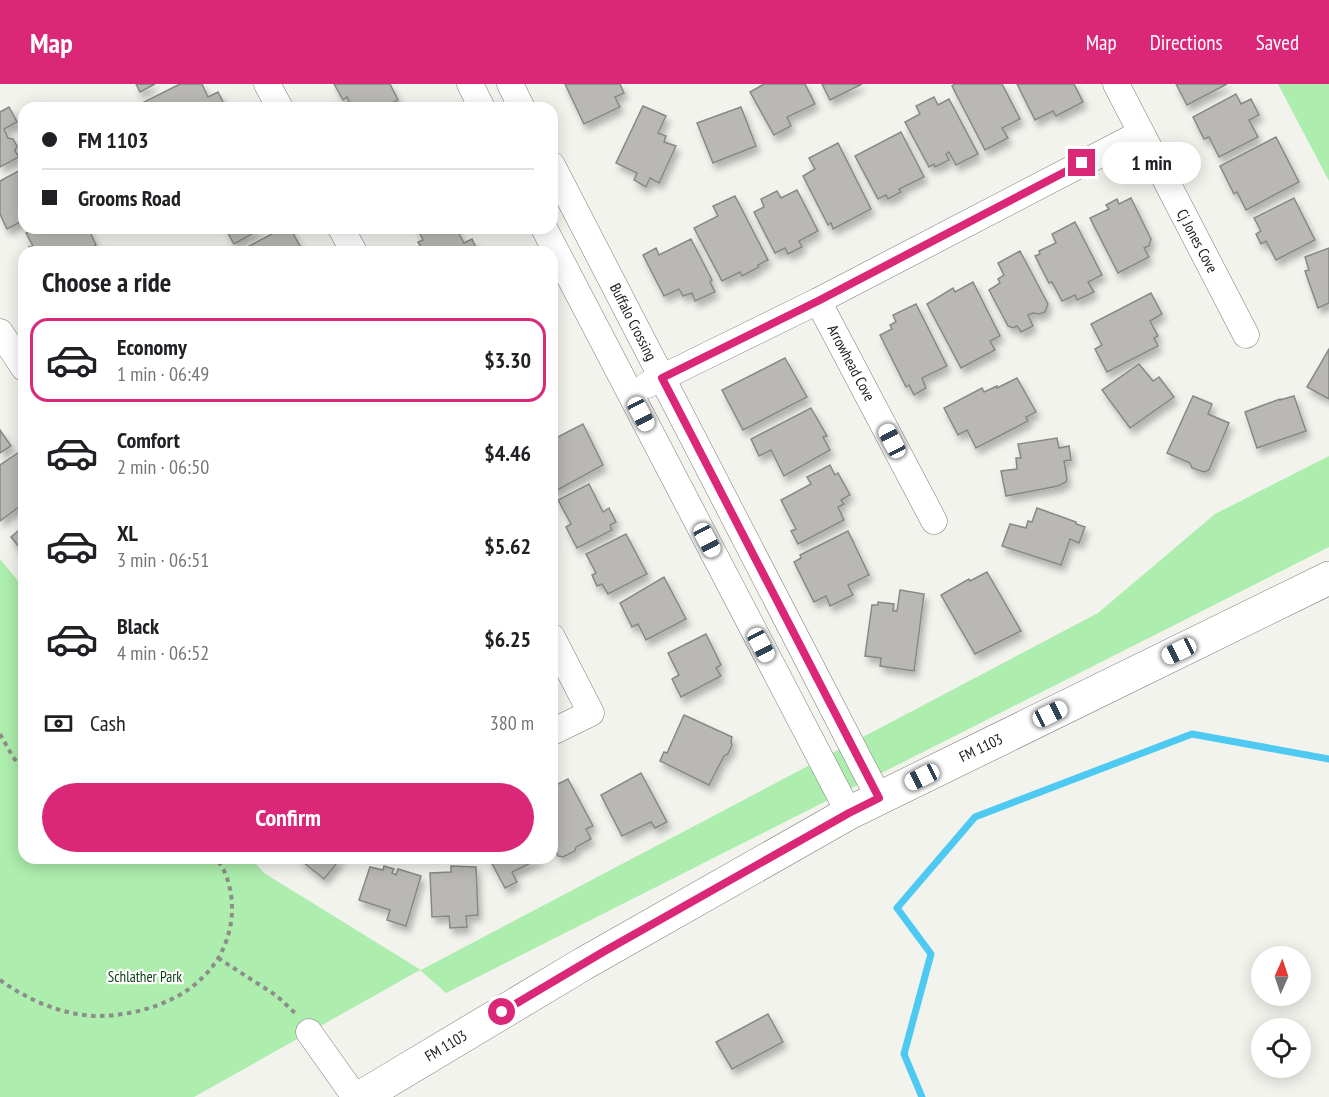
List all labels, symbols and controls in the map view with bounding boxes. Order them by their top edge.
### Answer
text: Map [30,24,73,61]
text: Map [1086,29,1117,56]
text: Directions [1150,29,1223,56]
text: Saved [1256,29,1299,56]
text: FM 1103 [78,126,148,154]
callout: 1 min [1103,142,1202,184]
route end [1068,149,1095,176]
text: 1 min [1131,150,1172,176]
text: Grooms Road [78,184,181,212]
street label: Cj Jones Cove [1173,206,1222,276]
text: Choose a ride [42,265,171,299]
street label: Buffalo Crossing [606,280,661,364]
street label: Arrowhead Cove [823,321,879,404]
icon: car [45,333,99,387]
text: Economy [117,333,187,361]
text: $3.30 [484,346,531,374]
text: 1 min · 06:49 [117,361,209,387]
car [625,394,657,434]
car [876,421,908,461]
icon: car [45,426,99,480]
text: Comfort [117,426,180,454]
text: $4.46 [484,439,531,467]
text: 2 min · 06:50 [117,454,209,480]
icon: car [45,519,99,573]
text: XL [117,519,138,547]
car [691,520,723,560]
text: $5.62 [484,532,531,560]
text: 3 min · 06:51 [117,547,209,573]
icon: car [45,612,99,666]
text: Black [117,612,159,640]
text: $6.25 [484,625,531,653]
car [745,625,777,665]
car [1159,635,1199,667]
text: 4 min · 06:52 [117,640,209,666]
car [1030,698,1070,730]
icon: cash [42,707,75,740]
text: Cash [90,709,126,737]
text: 380 m [490,710,534,736]
street label: FM 1103 [956,729,1006,766]
car [902,761,942,793]
button: Confirm [42,783,534,852]
north arrow [1251,946,1311,1006]
map controls [1251,946,1311,1078]
park label: Schlather Park [108,967,182,986]
route start [488,998,515,1025]
button: locate [1251,1018,1311,1078]
street label: FM 1103 [421,1026,470,1066]

